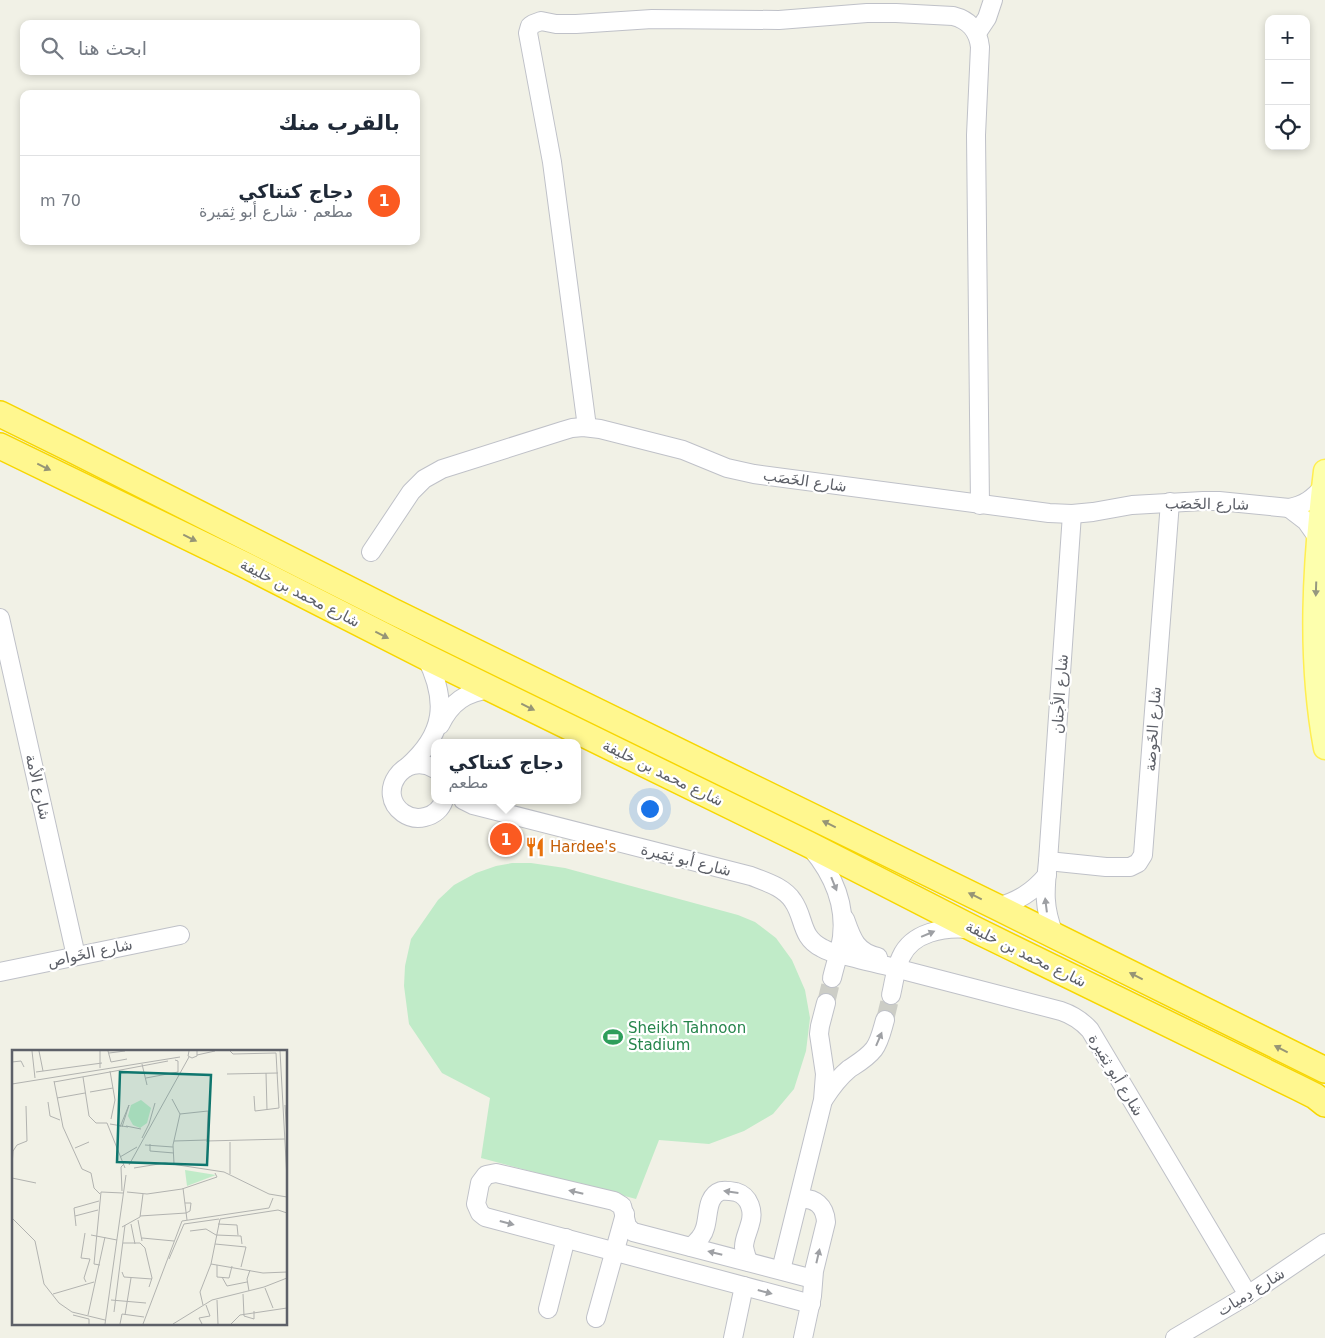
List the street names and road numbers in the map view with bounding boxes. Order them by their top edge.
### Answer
street label: شارع الخَصَب [762,466,848,496]
street label: شارع الخَصَب [1165,494,1249,514]
street label: شارع محمد بن خليفة [237,555,363,631]
street label: شارع الأجنان [1047,653,1072,735]
street label: شارع الخَوضة [1141,686,1165,772]
street label: شارع محمد بن خليفة [600,736,726,810]
street label: شارع الأمة [22,752,55,822]
street label: شارع أبو ثِمَيرة [639,839,733,880]
street label: شارع محمد بن خليفة [963,917,1089,991]
street label: شارع الخَواص [46,935,134,971]
street label: شارع أبو ثِمَيرة [1084,1030,1148,1119]
street label: شارع دِميات [1214,1264,1288,1320]

